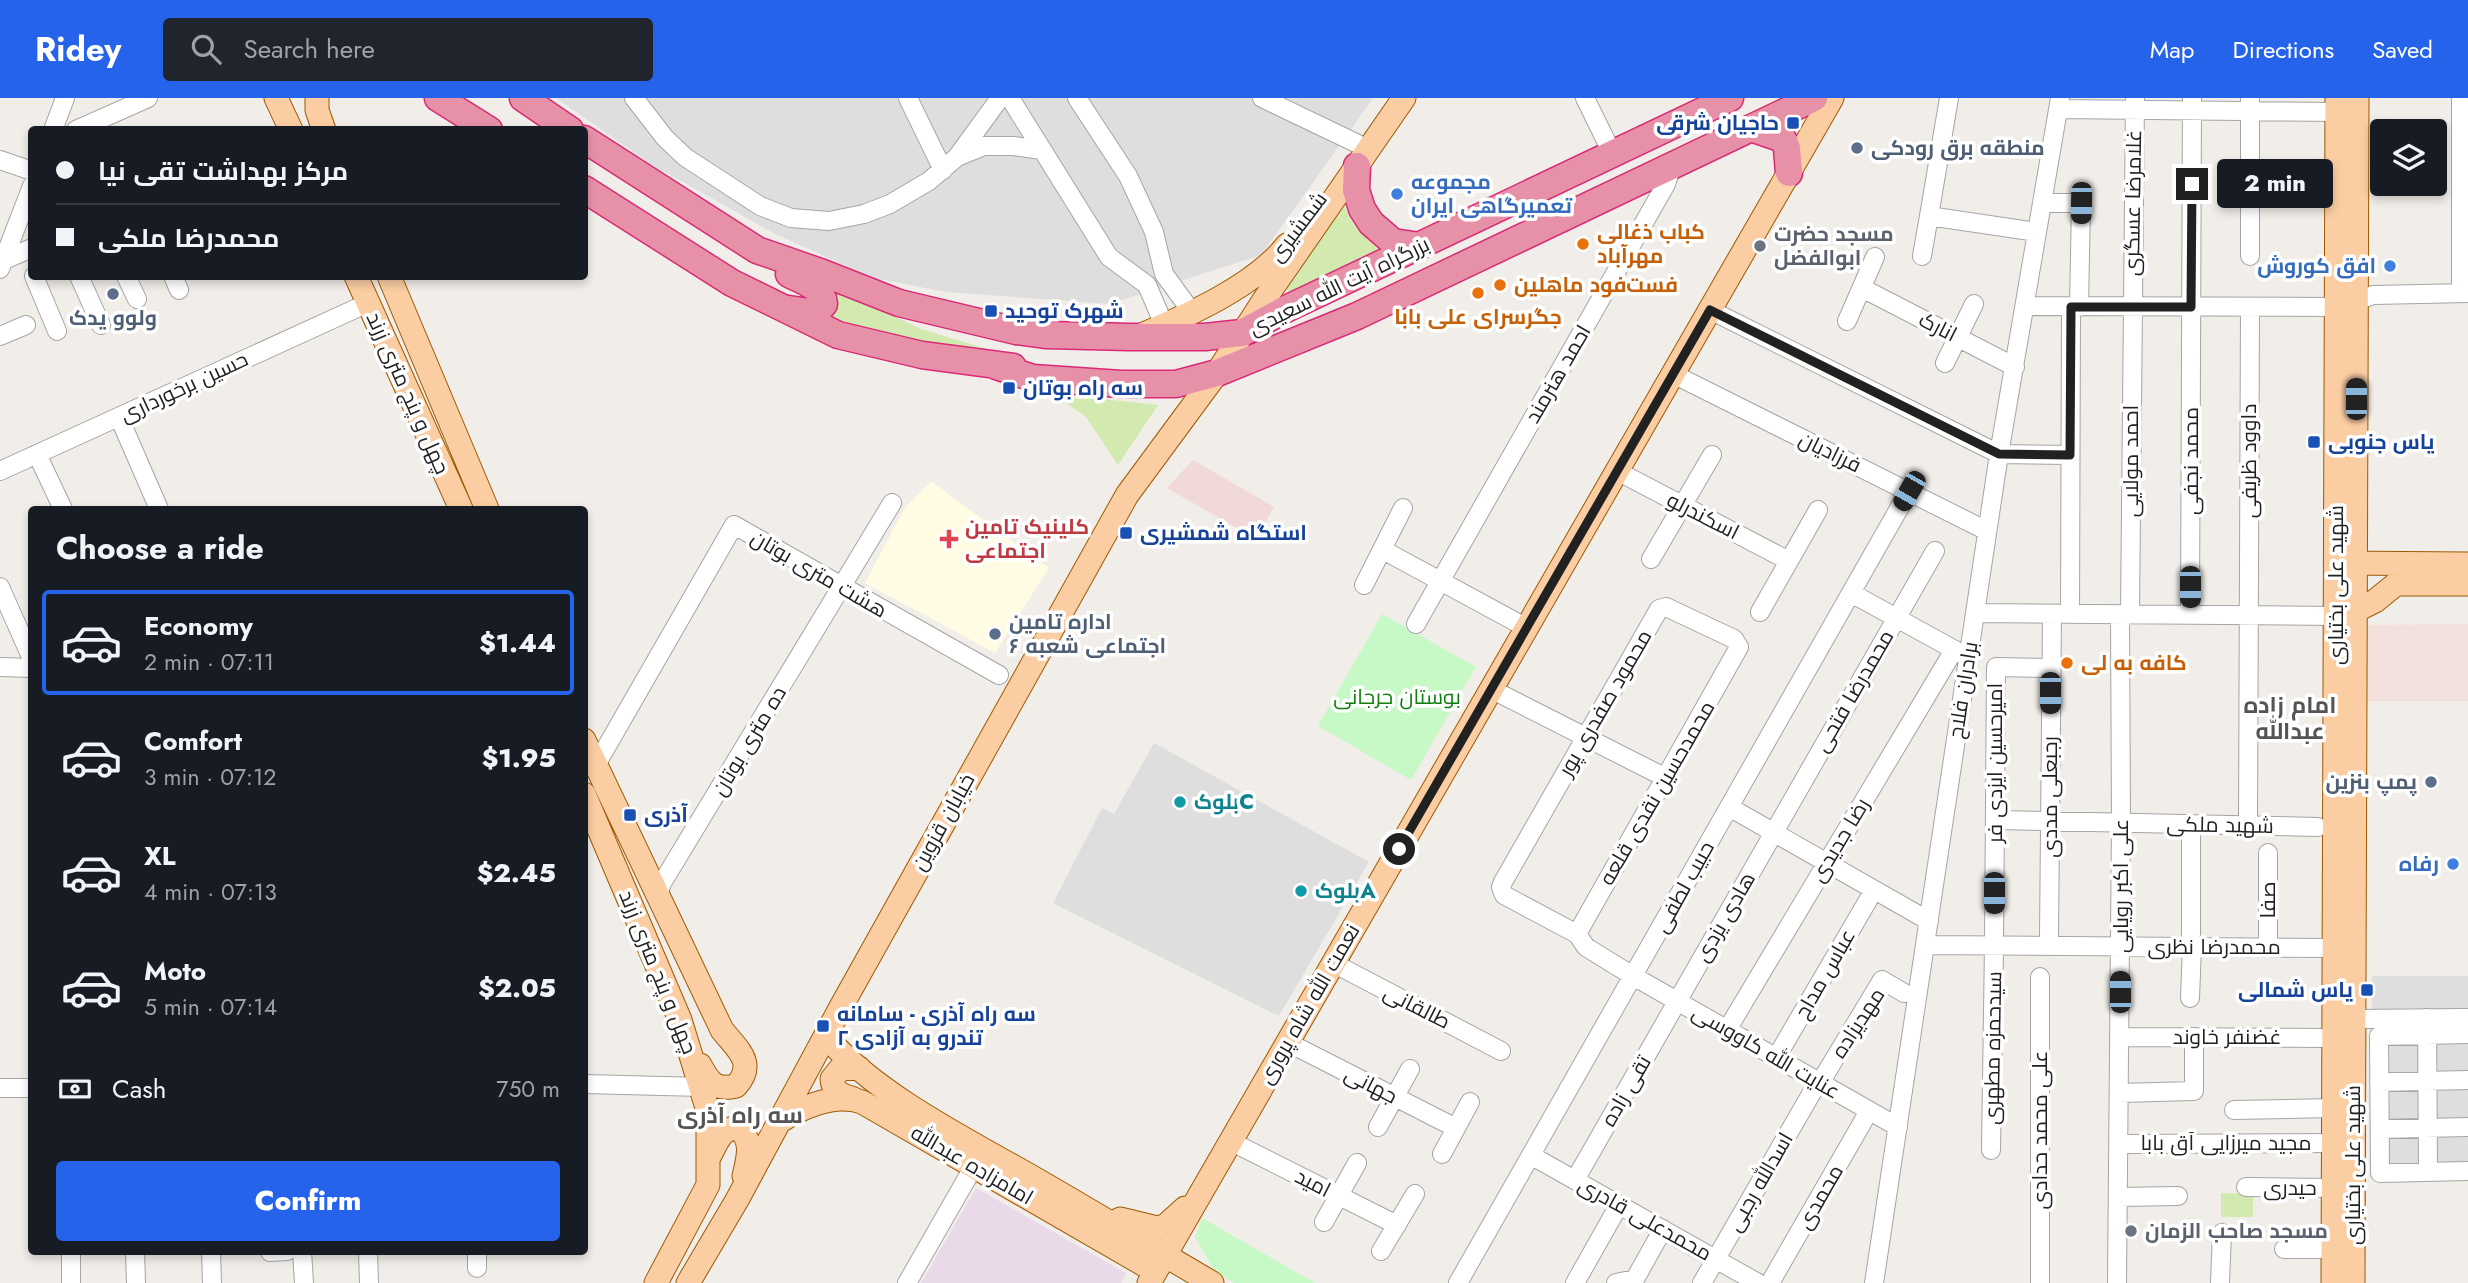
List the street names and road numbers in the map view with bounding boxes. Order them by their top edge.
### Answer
street label: غلامرضا عسگری [2117,129,2149,277]
street label: شمشیری [1262,186,1334,268]
street label: بزرگراه آیت الله سعیدی [1243,229,1435,343]
street label: انارک [1914,305,1962,349]
street label: چهل و پنج متری زرند [359,307,457,479]
street label: احمد هنرمند [1518,319,1598,429]
street label: حسین برخورداری [115,344,253,430]
street label: داوود ظریفی [2234,404,2264,518]
street label: احمد مولایی [2116,405,2146,517]
street label: محمد نجفی [2176,407,2206,515]
street label: فرزادیان [1794,424,1866,480]
street label: اسکندرلو [1662,485,1744,547]
street label: شهید علی بختیاری [2321,505,2351,665]
street label: هشت متری بوتان [745,523,893,625]
street label: محمود صفدری پور [1550,624,1659,783]
street label: محمدرضا فتحی [1807,624,1901,758]
street label: برادران فلاح [1941,639,1985,741]
street label: ده متری بوتان [704,680,794,802]
street label: امیرحسین ایزدی فر [1980,683,2010,844]
street label: محمدحسین نقدی قلعه [1592,695,1722,891]
street label: رجبعلی مددی [2035,736,2065,858]
street label: خیابان قزوین [904,768,982,876]
street label: رضا جدیدی [1803,792,1877,888]
street label: شهید ملکی [2166,809,2274,841]
street label: علی اکبر رویایی [2106,819,2136,953]
street label: حبیب لطفی [1646,836,1722,938]
street label: هادی یزدی [1687,867,1763,967]
street label: صفا [2253,882,2283,918]
street label: چهل و پنج متری زرند [611,885,705,1059]
street label: نعمت الله شاه پروری [1251,918,1367,1090]
street label: عباس مداح [1787,924,1863,1024]
street label: محمدرضا نظری [2147,932,2281,962]
street label: سیدحمزه مطهری [1977,971,2009,1125]
street label: طالقانی [1378,977,1456,1037]
street label: مهدیزاده [1824,982,1892,1064]
street label: عنایت‌ الله کاووسی [1687,997,1845,1107]
street label: غضنفر خاوند [2173,1022,2281,1052]
street label: تقی زاده [1594,1050,1659,1132]
street label: علی محمد حدادی [2025,1050,2055,1210]
street label: جهانی [1339,1059,1403,1111]
street label: شهید علی بختیاری [2338,1085,2368,1245]
street label: امامزاده عبدالله [905,1118,1039,1212]
street label: اسدالله رجبی [1719,1127,1801,1237]
street label: مجید میرزایی آق بابا [2140,1128,2312,1158]
street label: محمدی [1789,1159,1851,1235]
street label: امید [1290,1161,1336,1205]
street label: محمدعلی قادری [1573,1170,1717,1268]
street label: حیدری [2263,1173,2317,1203]

